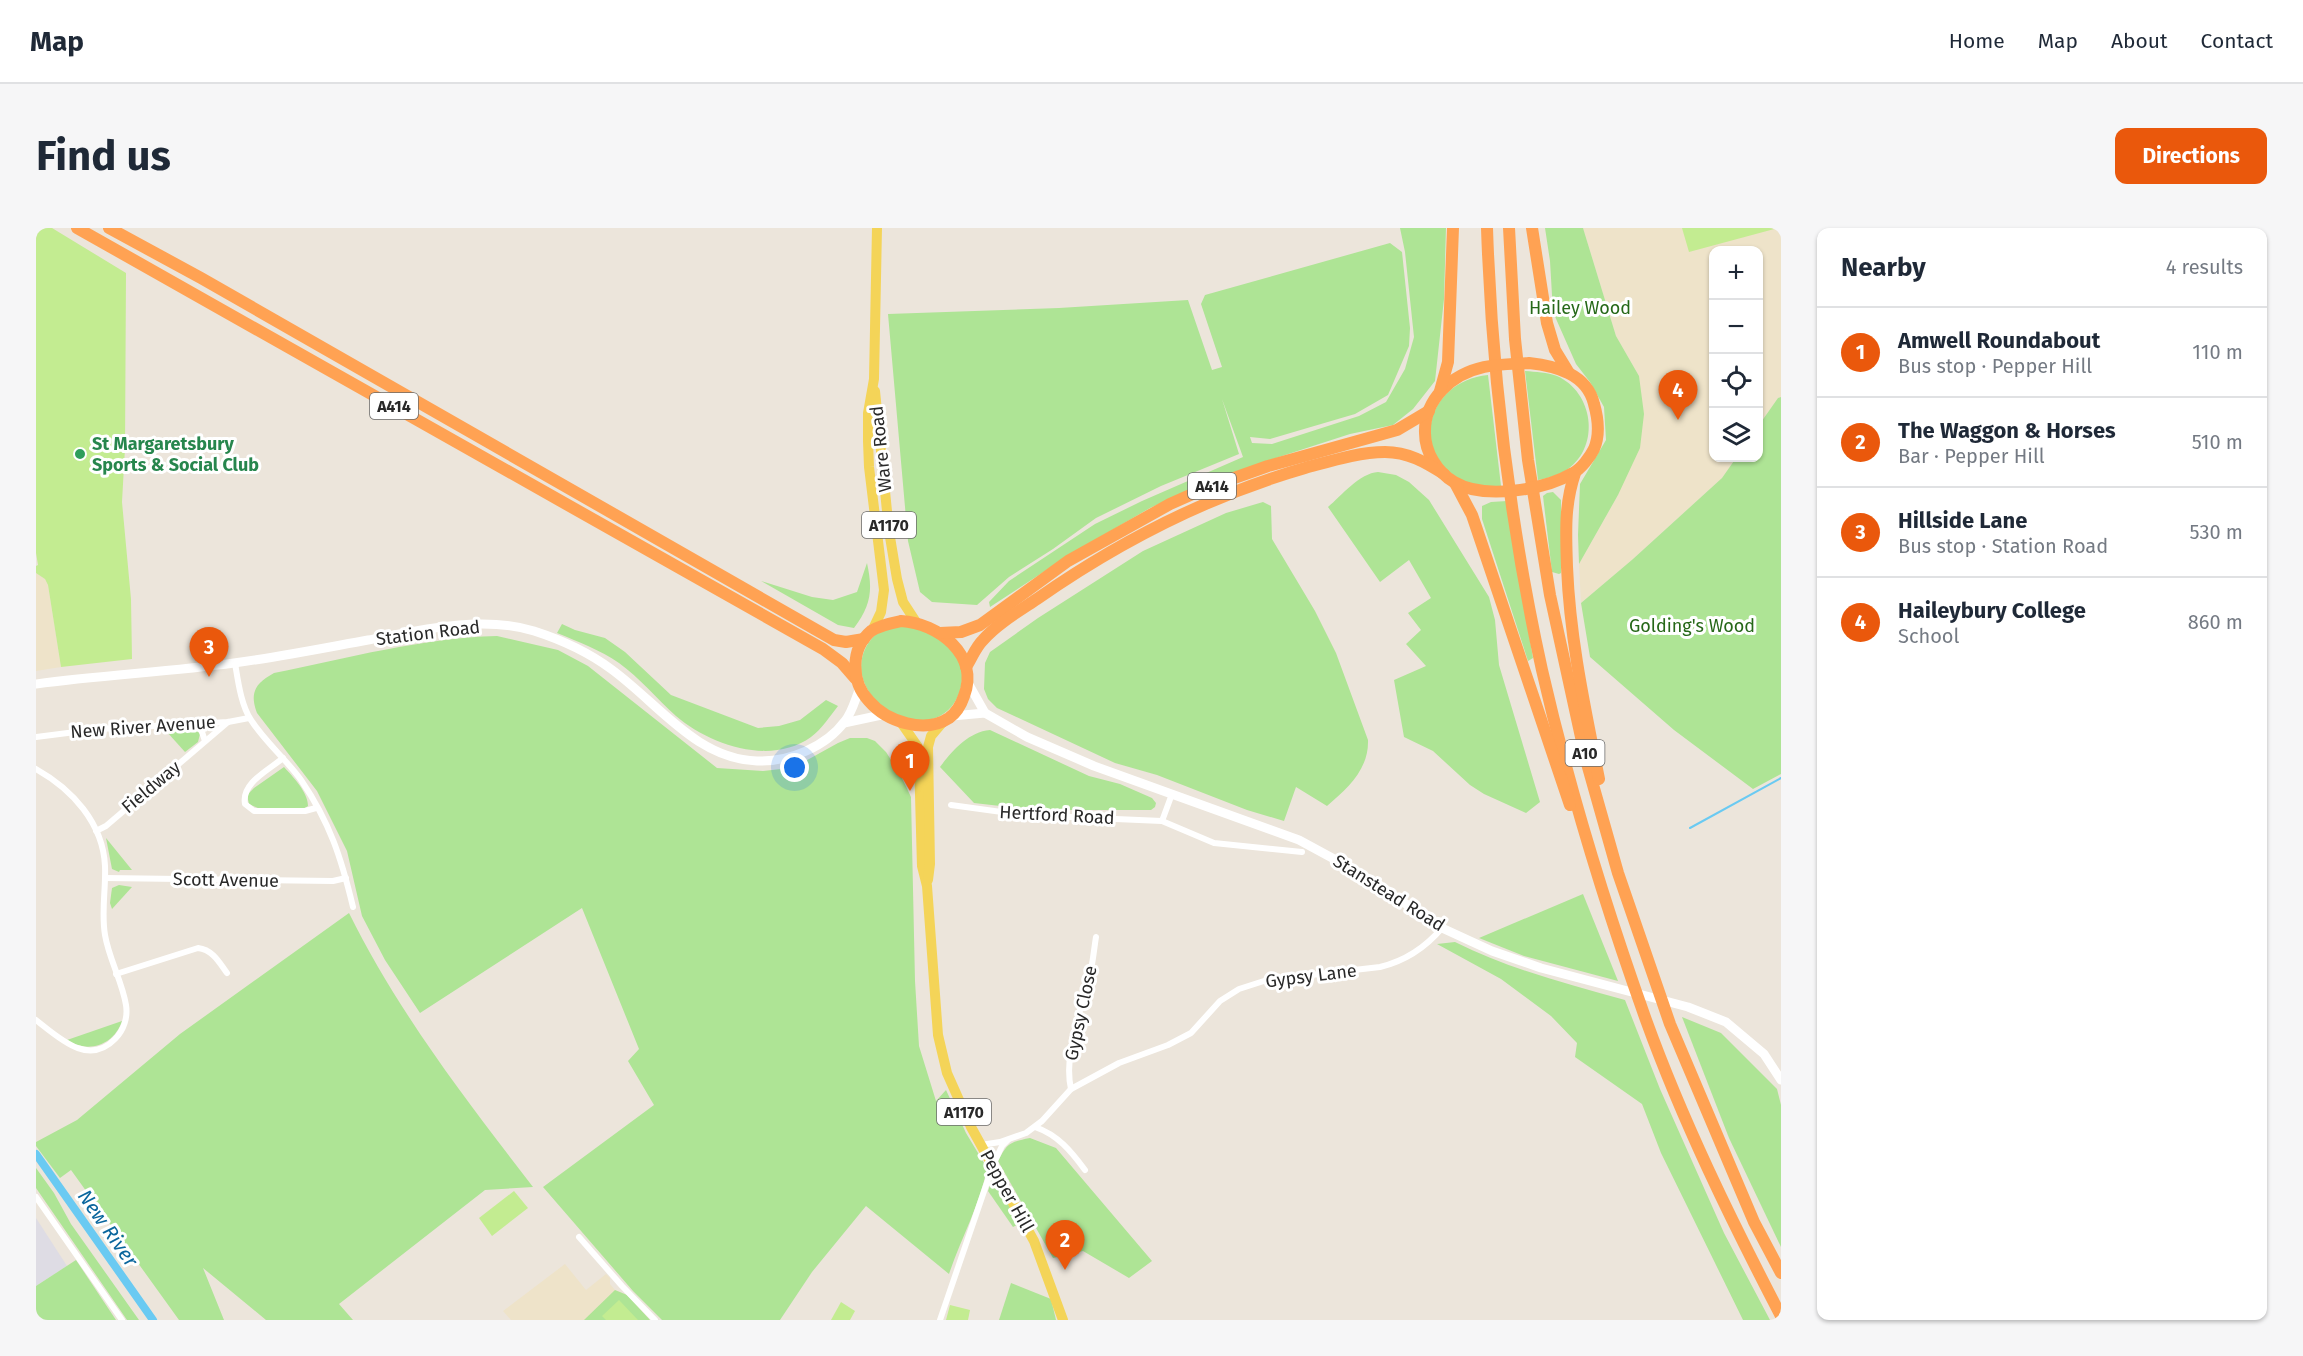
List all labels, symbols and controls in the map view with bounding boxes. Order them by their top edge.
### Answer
text: Map [30,25,84,58]
text: Home [1949,28,2005,54]
text: Map [2038,28,2078,54]
text: About [2111,28,2168,54]
text: Contact [2201,28,2273,54]
button: Directions [2115,128,2267,184]
text: Find us [36,131,171,181]
map controls [1709,246,1763,462]
button: + [1709,246,1763,300]
text: Nearby [1841,252,1926,283]
text: 4 results [2166,255,2243,279]
park label: Hailey Wood [1529,297,1631,319]
button: − [1709,300,1763,354]
text: Amwell Roundabout [1898,327,2100,354]
text: 1 [1856,340,1865,364]
text: 110 m [2192,340,2243,364]
button: locate [1709,354,1763,408]
text: Bus stop · Pepper Hill [1898,354,2092,378]
pin: 4 [1658,370,1698,420]
road number: A414 [370,393,418,419]
street label: Ware Road [866,405,896,493]
button: layers [1709,408,1763,462]
text: The Waggon & Horses [1898,417,2116,444]
text: 2 [1855,430,1866,454]
text: 510 m [2192,430,2243,454]
place label: St Margaretsbury Sports & Social Club [92,433,259,476]
text: Bar · Pepper Hill [1898,444,2045,468]
marker: St Margaretsbury Sports & Social Club [73,447,87,461]
road number: A414 [1188,473,1236,499]
text: Hillside Lane [1898,507,2027,534]
road number: A1170 [862,512,916,538]
text: 3 [1855,520,1866,544]
text: 530 m [2190,520,2243,544]
text: Bus stop · Station Road [1898,534,2108,558]
text: Haileybury College [1898,597,2086,624]
text: 4 [1855,610,1866,634]
text: 860 m [2188,610,2243,634]
park label: Golding's Wood [1629,615,1755,637]
street label: Station Road [375,616,481,650]
text: School [1898,624,1959,648]
pin: 3 [190,628,228,677]
street label: New River Avenue [70,711,216,743]
road number: A10 [1566,740,1604,766]
pin: 1 [890,742,930,791]
your location [780,753,809,782]
street label: Fieldway [117,756,185,818]
street label: Hertford Road [999,801,1115,829]
street label: Stanstead Road [1329,850,1449,936]
street label: Scott Avenue [173,868,279,892]
street label: Gypsy Lane [1264,960,1358,992]
street label: Gypsy Close [1060,964,1102,1062]
road number: A1170 [937,1099,991,1125]
street label: Pepper Hill [975,1146,1039,1236]
water label: New River [73,1185,144,1272]
pin: 2 [1046,1220,1084,1270]

